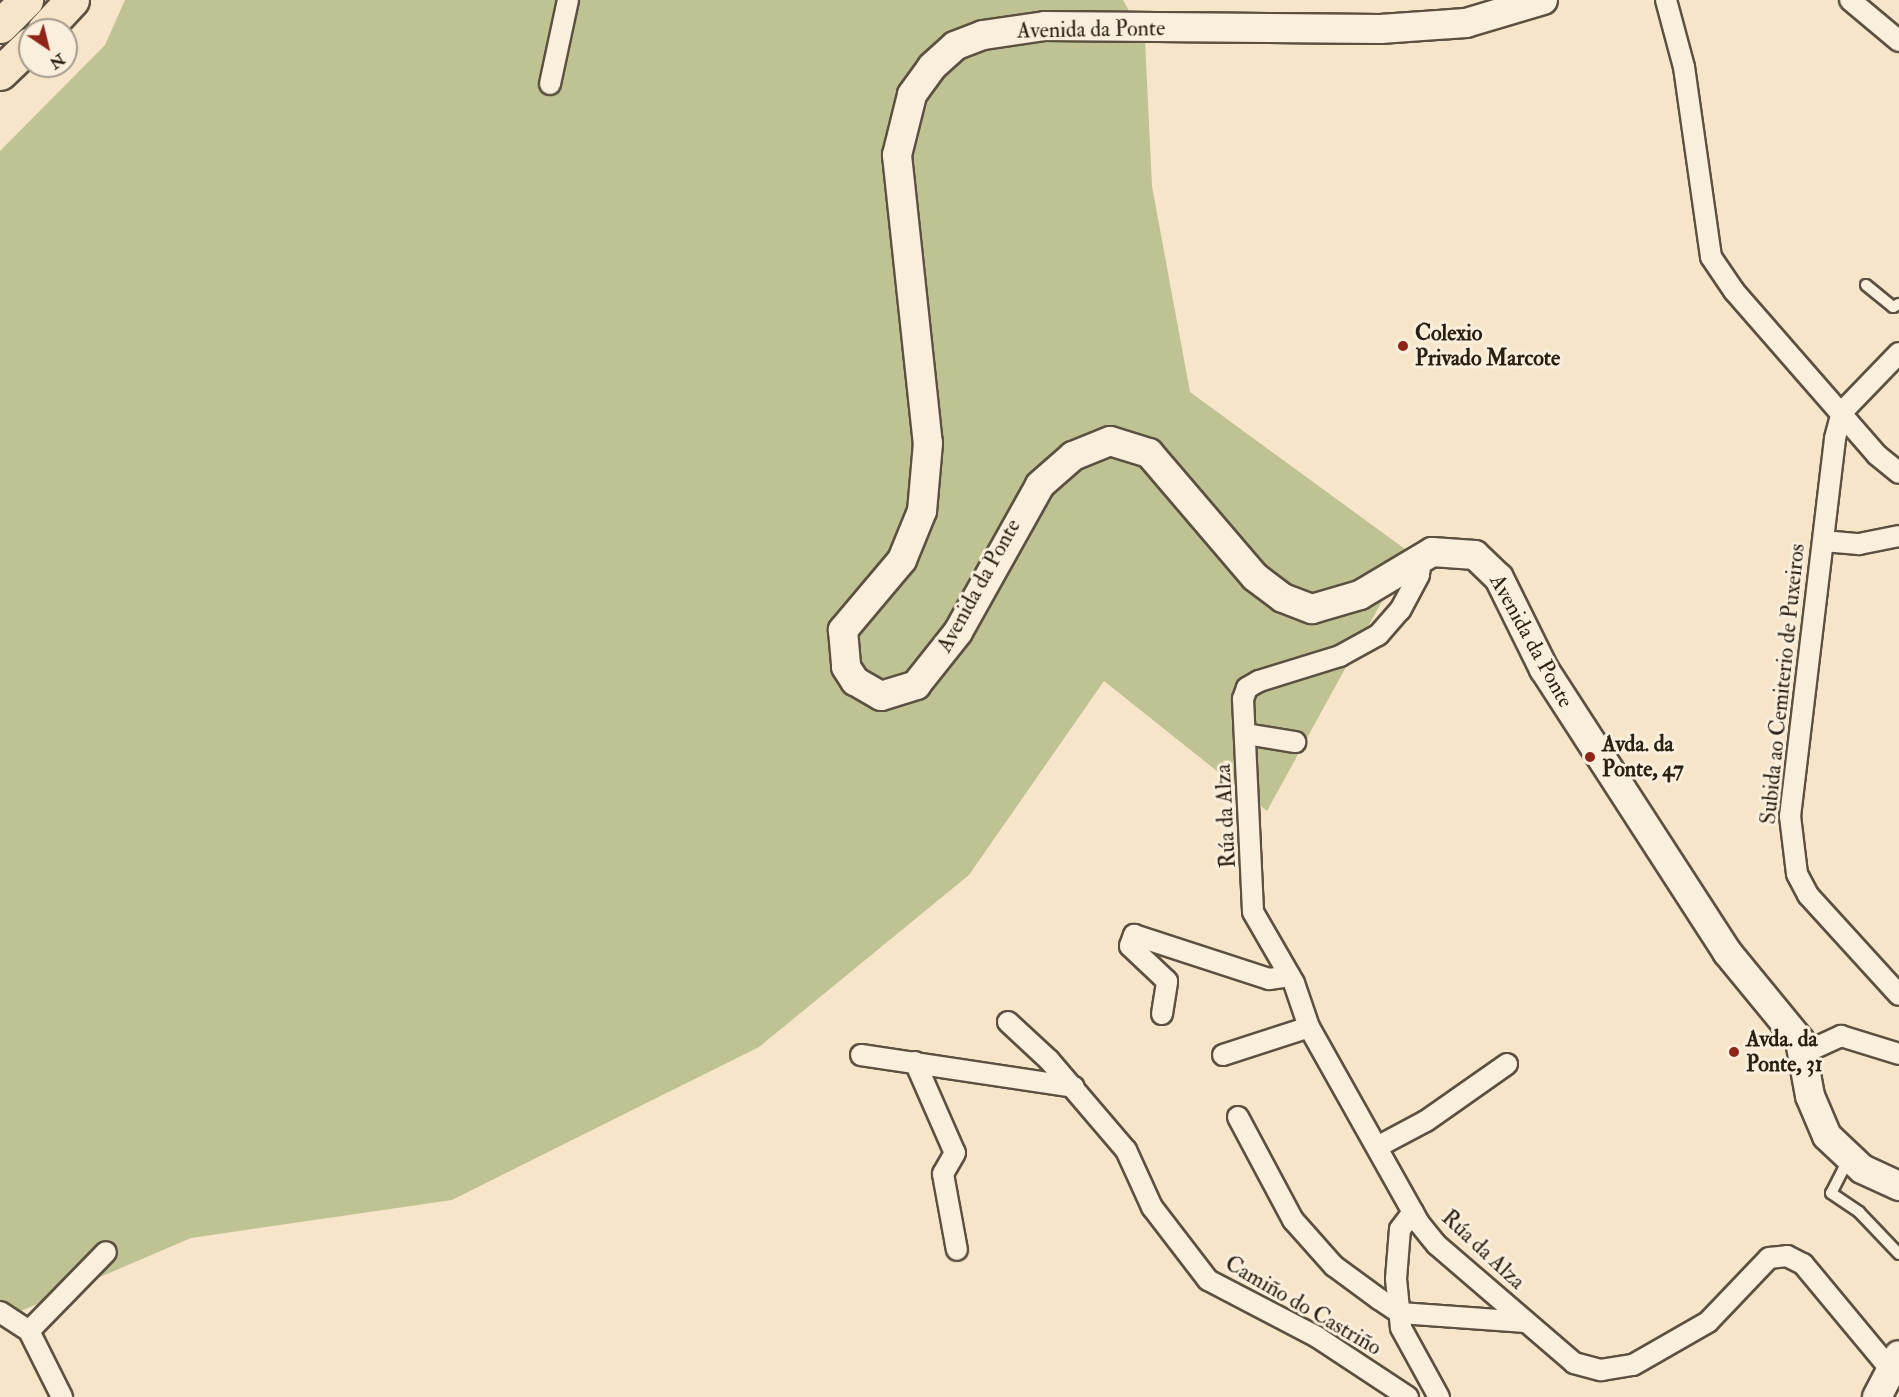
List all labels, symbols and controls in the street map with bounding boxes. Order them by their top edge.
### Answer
street label: Avenida da Ponte [1017,16,1165,44]
north arrow [18,18,78,78]
text: N [46,49,69,73]
place label: Colexio Privado Marcote [1415,320,1560,372]
marker: Colexio Privado Marcote [1396,339,1410,353]
street label: Avenida da Ponte [931,515,1027,657]
street label: Subida ao Cemiterio de Puxeiros [1755,542,1811,826]
street label: Avenida da Ponte [1483,570,1579,712]
place label: Avda. da Ponte, 47 [1602,731,1684,782]
marker: Avda. da Ponte, 47 [1583,750,1597,764]
street label: Rúa da Alza [1210,763,1242,869]
place label: Avda. da Ponte, 31 [1746,1026,1823,1078]
marker: Avda. da Ponte, 31 [1727,1045,1741,1059]
street label: Rúa da Alza [1436,1205,1530,1295]
street label: Camiño do Castriño [1220,1251,1386,1361]

